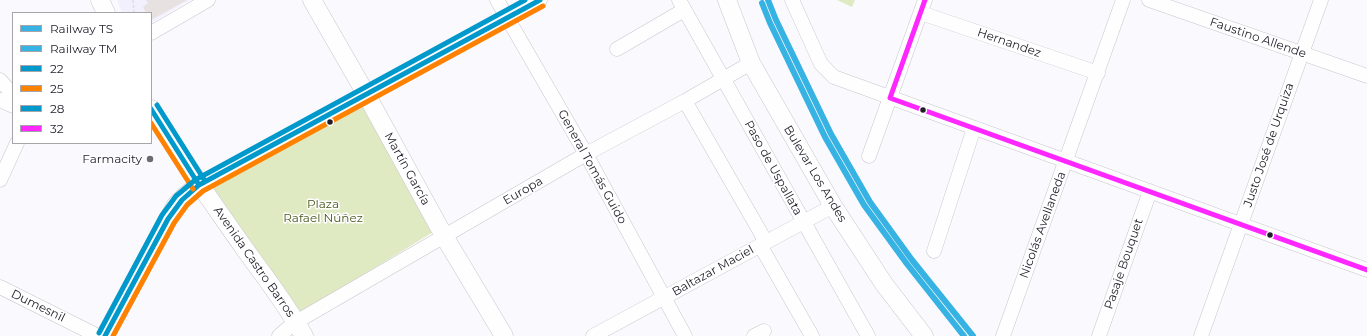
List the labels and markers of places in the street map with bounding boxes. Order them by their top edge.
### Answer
unlabelled marker [918,105,928,115]
unlabelled marker [325,117,335,127]
place label: Farmacity [82,152,142,166]
marker: Farmacity [145,154,155,164]
unlabelled marker [1265,230,1275,240]

